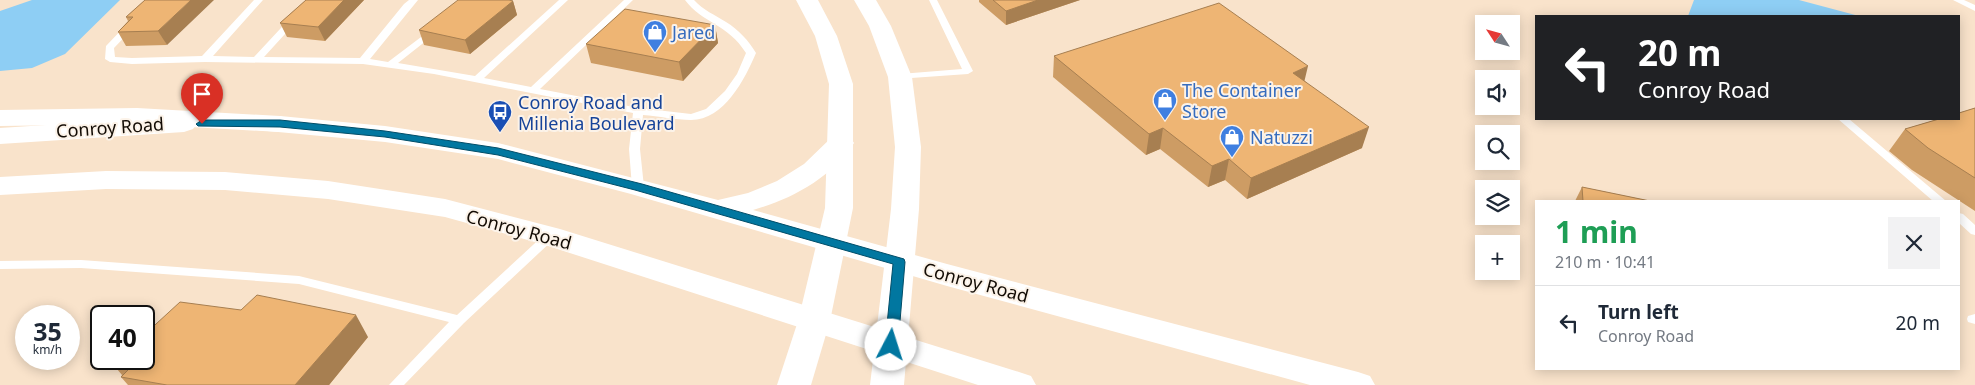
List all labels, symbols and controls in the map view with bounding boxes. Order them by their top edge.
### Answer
north arrow [1475,15,1520,60]
map controls [1475,15,1520,280]
shop icon: Jared [642,19,668,53]
place label: Jared [670,20,715,44]
text: 20 m [1638,29,1721,76]
icon: left [1555,35,1620,100]
button: sound [1475,70,1520,115]
pin [181,73,223,124]
text: Conroy Road [1638,74,1770,104]
place label: The Container Store [1182,78,1302,123]
icon: arrive [188,80,216,108]
shop icon: The Container Store [1152,87,1178,121]
place label: Conroy Road and Millenia Boulevard [518,90,675,135]
bus stop icon: Conroy Road and Millenia Boulevard [487,99,513,133]
street label: Conroy Road [55,111,165,143]
shop icon: Natuzzi [1219,124,1245,158]
place label: Natuzzi [1250,125,1313,149]
button: search [1475,125,1520,170]
button: layers [1475,180,1520,225]
street label: Conroy Road [464,203,574,255]
text: 1 min [1555,211,1638,252]
button: close [1888,217,1940,269]
button: + [1475,235,1520,280]
text: 210 m · 10:41 [1555,251,1655,273]
street label: Conroy Road [921,256,1031,308]
text: Turn left [1598,299,1679,325]
speed limit sign: 40 [90,305,155,370]
icon: left [1555,309,1583,337]
text: 20 m [1896,310,1940,336]
text: 35 [33,314,62,348]
position arrow [864,318,916,370]
text: Conroy Road [1598,325,1694,347]
text: km/h [33,341,62,358]

